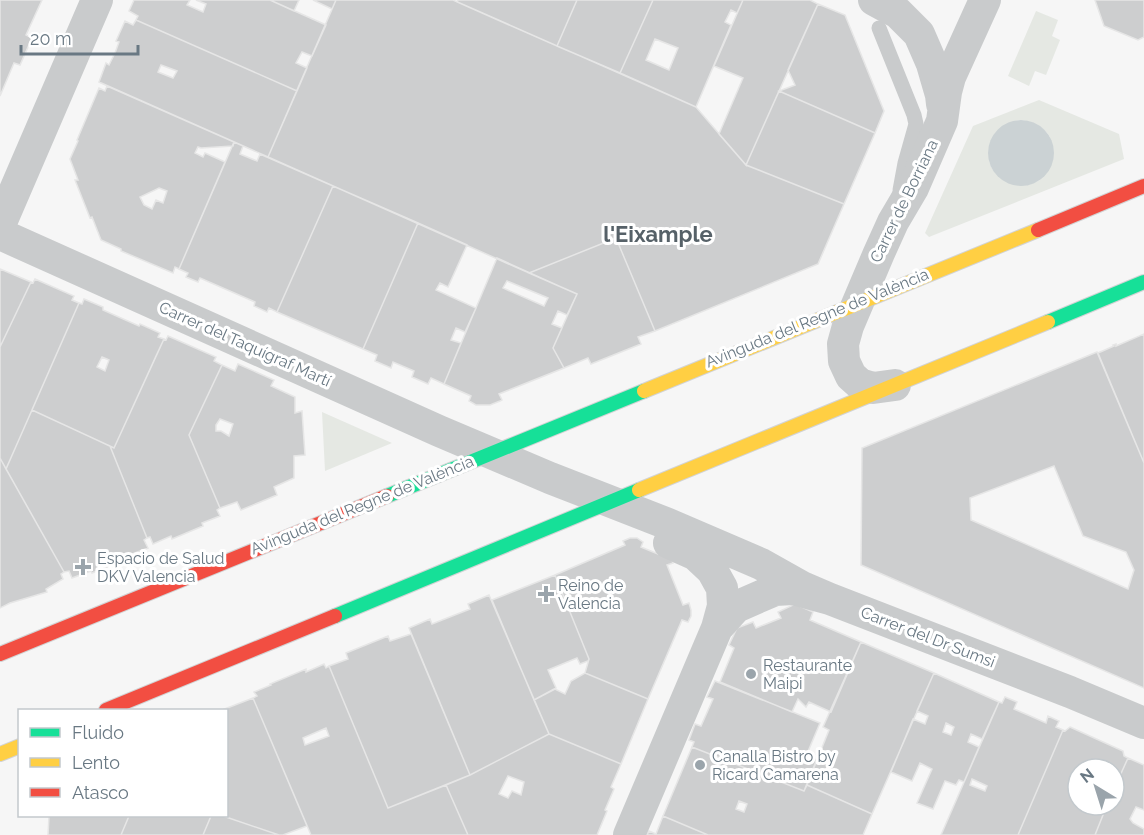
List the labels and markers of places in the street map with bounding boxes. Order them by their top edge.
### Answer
place label: Espacio de Salud DKV Valencia [97,549,225,586]
marker: Espacio de Salud DKV Valencia [74,558,92,576]
place label: Reino de Valencia [558,576,623,613]
marker: Reino de Valencia [539,587,553,601]
place label: Restaurante Maipi [763,656,852,693]
marker: Restaurante Maipi [744,667,758,681]
place label: Canalla Bistro by Ricard Camarena [712,747,839,784]
marker: Canalla Bistro by Ricard Camarena [693,758,707,772]

